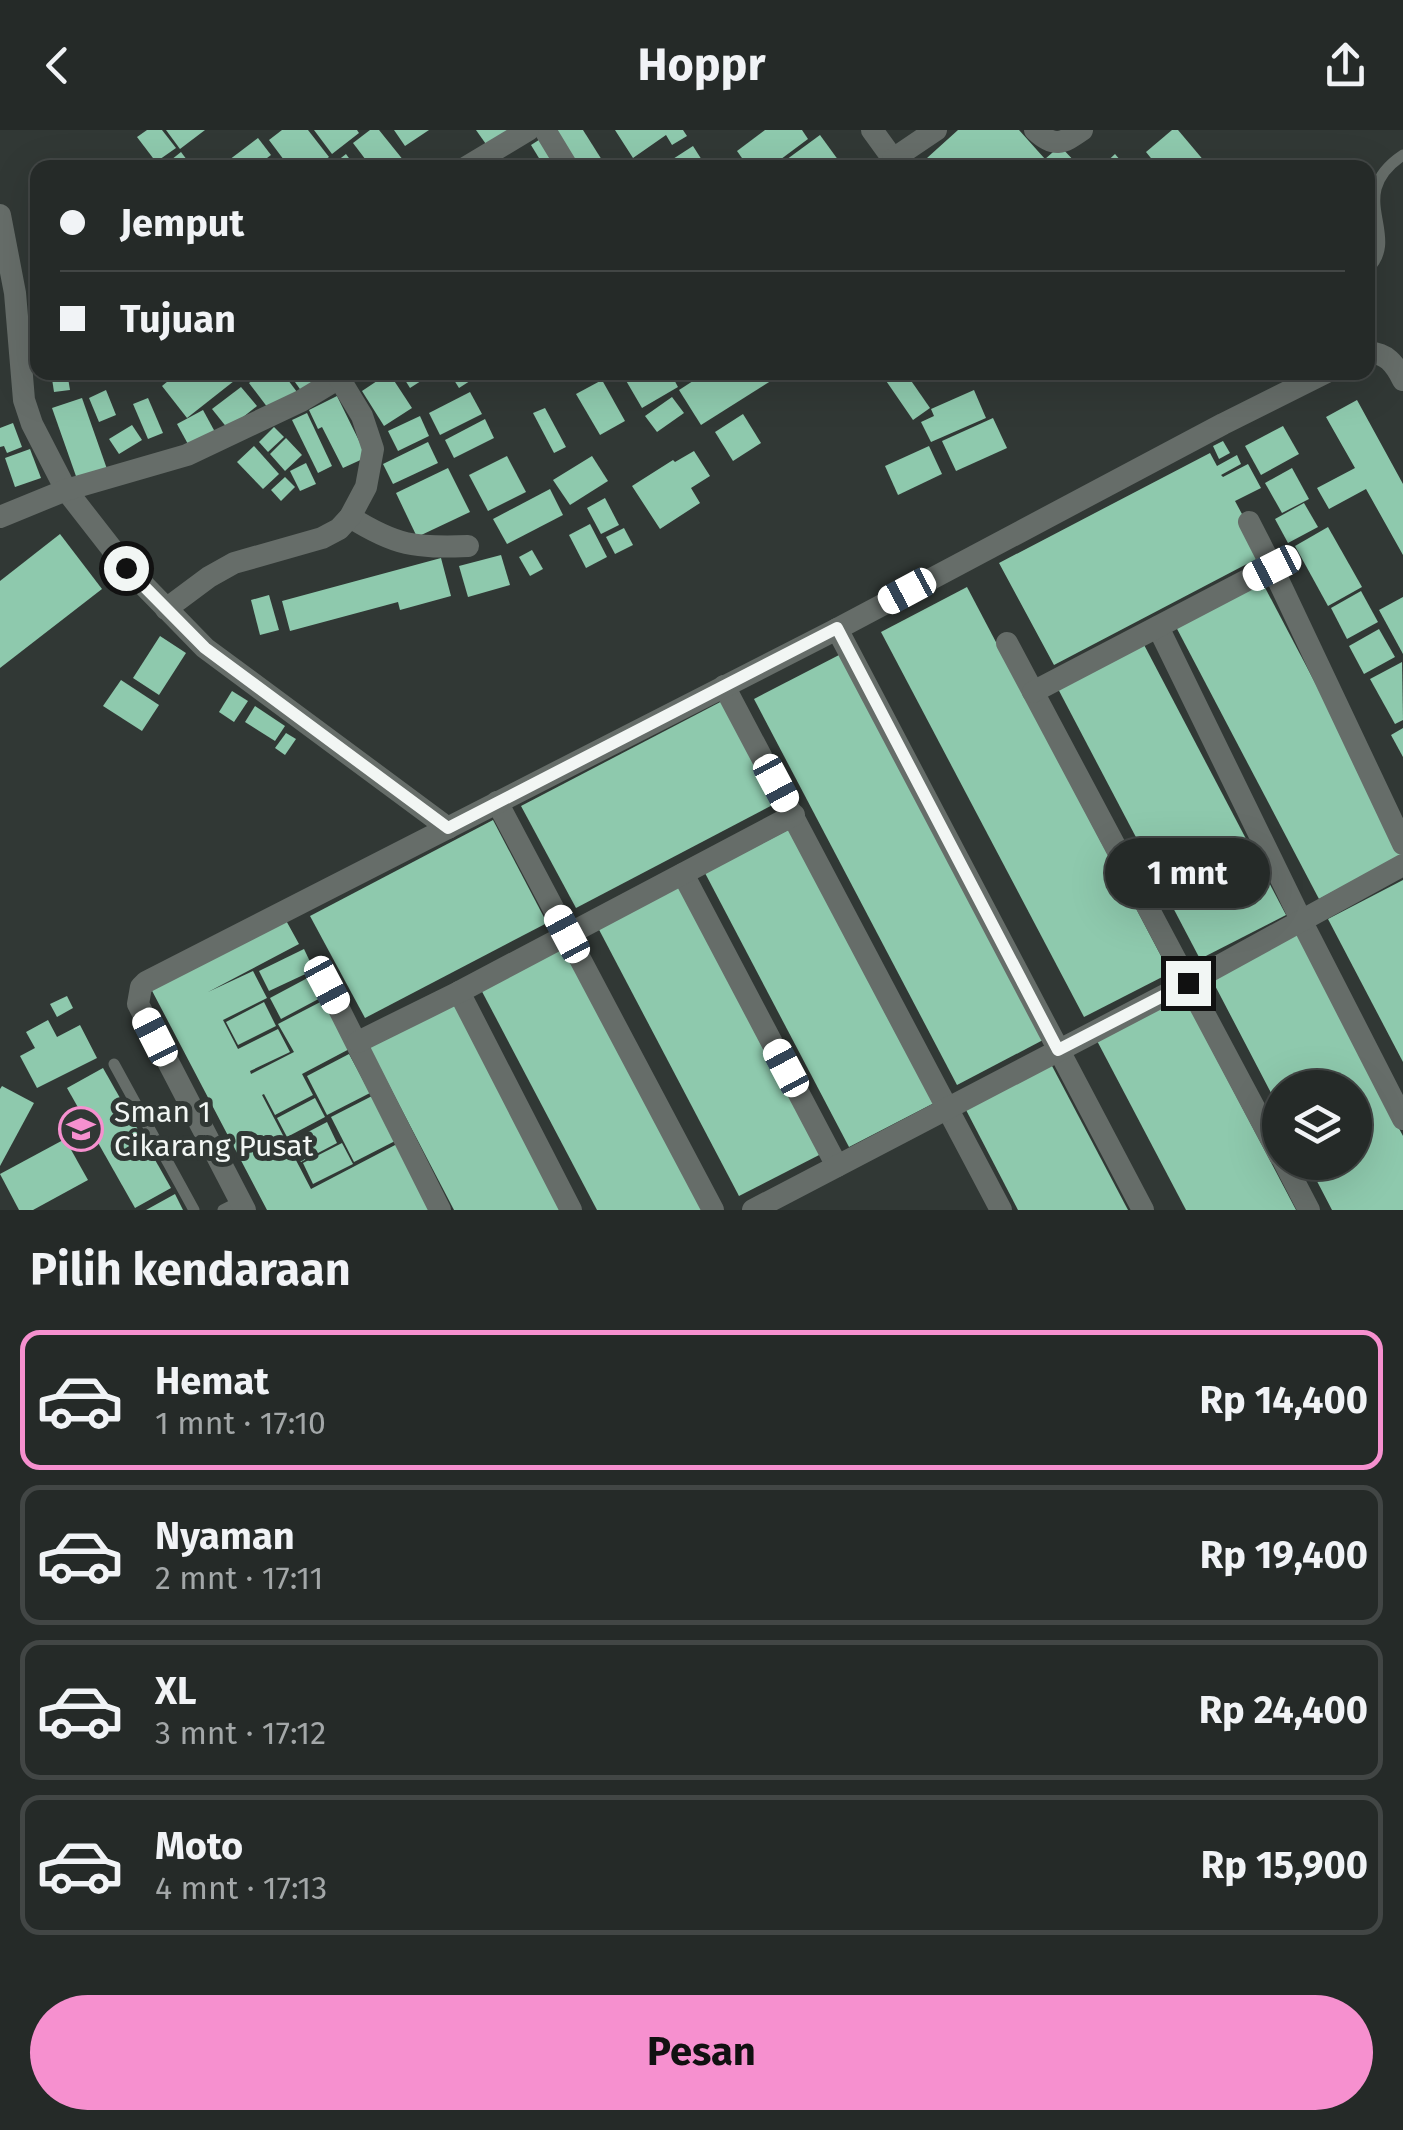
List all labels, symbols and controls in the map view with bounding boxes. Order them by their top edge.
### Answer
icon: back [30,38,85,93]
text: Hoppr [637,38,766,92]
icon: share [1318,38,1373,93]
text: Jemput [120,200,244,246]
text: Tujuan [120,296,236,342]
car [1238,541,1306,595]
route start [104,546,149,591]
car [873,564,941,618]
car [749,749,803,817]
callout: 1 mnt [1106,838,1270,908]
text: 1 mnt [1147,854,1228,892]
car [540,900,594,968]
car [300,951,354,1019]
route end [1166,961,1211,1006]
car [128,1003,182,1071]
car [759,1034,813,1102]
map controls [1262,1070,1372,1180]
button: layers [1262,1070,1372,1180]
place label: Sman 1 Cikarang Pusat [114,1094,314,1164]
school or university icon: Sman 1 Cikarang Pusat [58,1106,104,1152]
text: Pilih kendaraan [30,1243,351,1297]
icon: car [35,1355,125,1445]
text: Hemat [155,1358,269,1404]
text: Rp 14,400 [1200,1377,1368,1423]
text: 1 mnt · 17:10 [155,1404,326,1442]
icon: car [35,1510,125,1600]
text: Nyaman [155,1513,295,1559]
text: Rp 19,400 [1200,1532,1368,1578]
text: 2 mnt · 17:11 [155,1559,323,1597]
icon: car [35,1665,125,1755]
text: XL [155,1668,197,1714]
text: Rp 24,400 [1199,1687,1368,1733]
text: 3 mnt · 17:12 [155,1714,326,1752]
icon: car [35,1820,125,1910]
text: Moto [155,1823,243,1869]
text: Rp 15,900 [1201,1842,1368,1888]
text: 4 mnt · 17:13 [155,1869,327,1907]
button: Pesan [30,1995,1373,2110]

